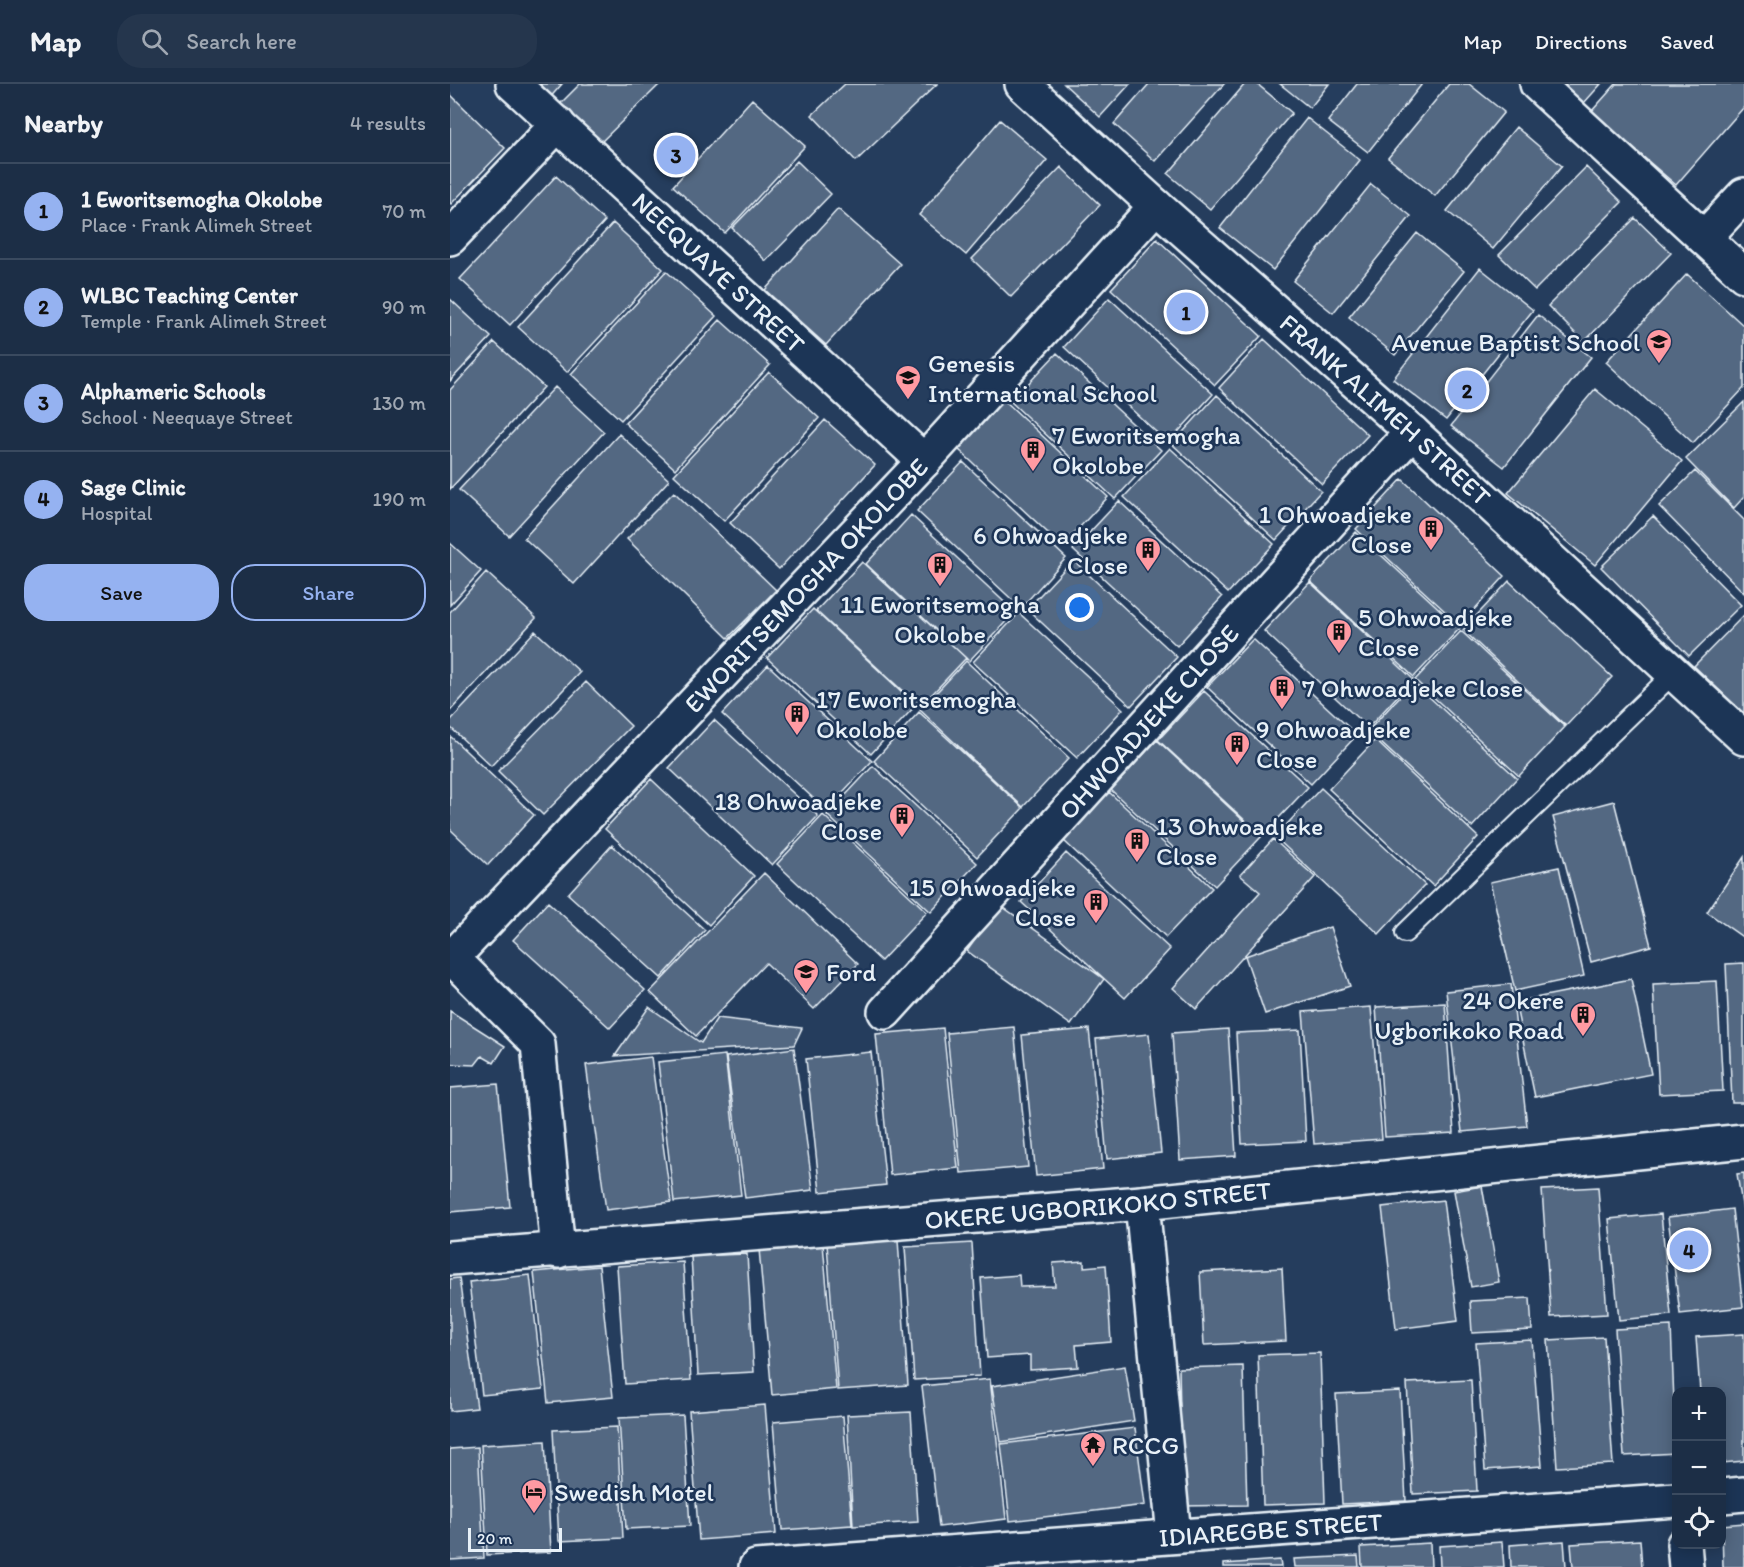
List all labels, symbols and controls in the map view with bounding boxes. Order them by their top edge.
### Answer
search box [117,14,537,68]
text: Map [30,24,81,58]
icon: search [138,25,171,58]
text: Search here [186,28,297,55]
text: Map [1464,29,1502,54]
text: Directions [1535,29,1627,54]
text: Saved [1660,29,1714,54]
text: Nearby [24,107,103,139]
text: 4 results [350,111,426,135]
pin: 3 [656,132,696,178]
street label: NEEQUAYE STREET [626,185,812,360]
text: 1 Eworitsemogha Okolobe [81,186,323,213]
text: 1 [39,199,48,223]
text: 70 m [382,199,426,223]
text: Place · Frank Alimeh Street [81,213,312,237]
text: WLBC Teaching Center [81,282,298,309]
pin: 1 [1166,290,1206,334]
text: 2 [38,295,49,319]
text: 90 m [382,295,426,319]
street label: FRANK ALIMEH STREET [1273,307,1498,513]
text: Temple · Frank Alimeh Street [81,309,327,333]
place label: Avenue Baptist School [1391,326,1640,358]
school or university icon: Avenue Baptist School [1644,327,1674,365]
place label: Genesis International School [928,347,1157,409]
school or university icon: Genesis International School [893,363,923,401]
pin: 2 [1448,368,1486,412]
text: Alphameric Schools [81,378,266,405]
text: 3 [38,391,49,415]
text: 130 m [372,391,426,415]
text: School · Neequaye Street [81,405,293,429]
place label: 7 Eworitsemogha Okolobe [1052,419,1241,481]
building icon: 7 Eworitsemogha Okolobe [1018,435,1048,473]
street label: EWORITSEMOGHA OKOLOBE [677,451,935,720]
text: Sage Clinic [81,474,186,501]
text: 4 [37,487,50,511]
text: 190 m [373,487,426,511]
place label: 1 Ohwoadjeke Close [1259,498,1412,560]
text: Hospital [81,501,153,525]
building icon: 1 Ohwoadjeke Close [1416,514,1446,552]
place label: 6 Ohwoadjeke Close [973,519,1128,581]
building icon: 6 Ohwoadjeke Close [1133,535,1163,573]
building icon: 11 Eworitsemogha Okolobe [925,550,955,588]
button: Save [24,564,219,621]
button: Share [231,564,426,621]
place label: 11 Eworitsemogha Okolobe [840,588,1040,650]
your location [1065,593,1094,622]
place label: 5 Ohwoadjeke Close [1358,601,1513,663]
street label: OHWOADJEKE CLOSE [1052,617,1246,826]
building icon: 5 Ohwoadjeke Close [1324,617,1354,655]
place label: 7 Ohwoadjeke Close [1302,672,1523,704]
building icon: 7 Ohwoadjeke Close [1267,673,1297,711]
place label: 17 Eworitsemogha Okolobe [816,683,1017,745]
building icon: 17 Eworitsemogha Okolobe [782,699,812,737]
place label: 9 Ohwoadjeke Close [1256,713,1411,775]
building icon: 9 Ohwoadjeke Close [1222,729,1252,767]
place label: 18 Ohwoadjeke Close [714,785,882,847]
building icon: 18 Ohwoadjeke Close [887,801,917,839]
place label: 13 Ohwoadjeke Close [1156,810,1324,872]
building icon: 13 Ohwoadjeke Close [1122,826,1152,864]
place label: 15 Ohwoadjeke Close [909,871,1076,933]
building icon: 15 Ohwoadjeke Close [1081,887,1111,925]
place label: Ford [826,956,876,988]
school or university icon: Ford [791,957,821,995]
place label: 24 Okere Ugborikoko Road [1374,984,1564,1046]
building icon: 24 Okere Ugborikoko Road [1568,1000,1598,1038]
street label: OKERE UGBORIKOKO STREET [923,1174,1273,1236]
pin: 4 [1670,1228,1708,1272]
map controls [1672,1387,1726,1549]
button: + [1672,1387,1726,1441]
place label: RCCG [1112,1429,1179,1461]
temple icon: RCCG [1078,1430,1108,1468]
button: − [1672,1441,1726,1495]
place label: Swedish Motel [554,1476,714,1508]
hotel icon: Swedish Motel [519,1477,549,1515]
button: locate [1672,1495,1726,1549]
street label: IDIAREGBE STREET [1158,1505,1384,1554]
scale bar [468,1525,562,1552]
text: 20 m [477,1529,512,1548]

